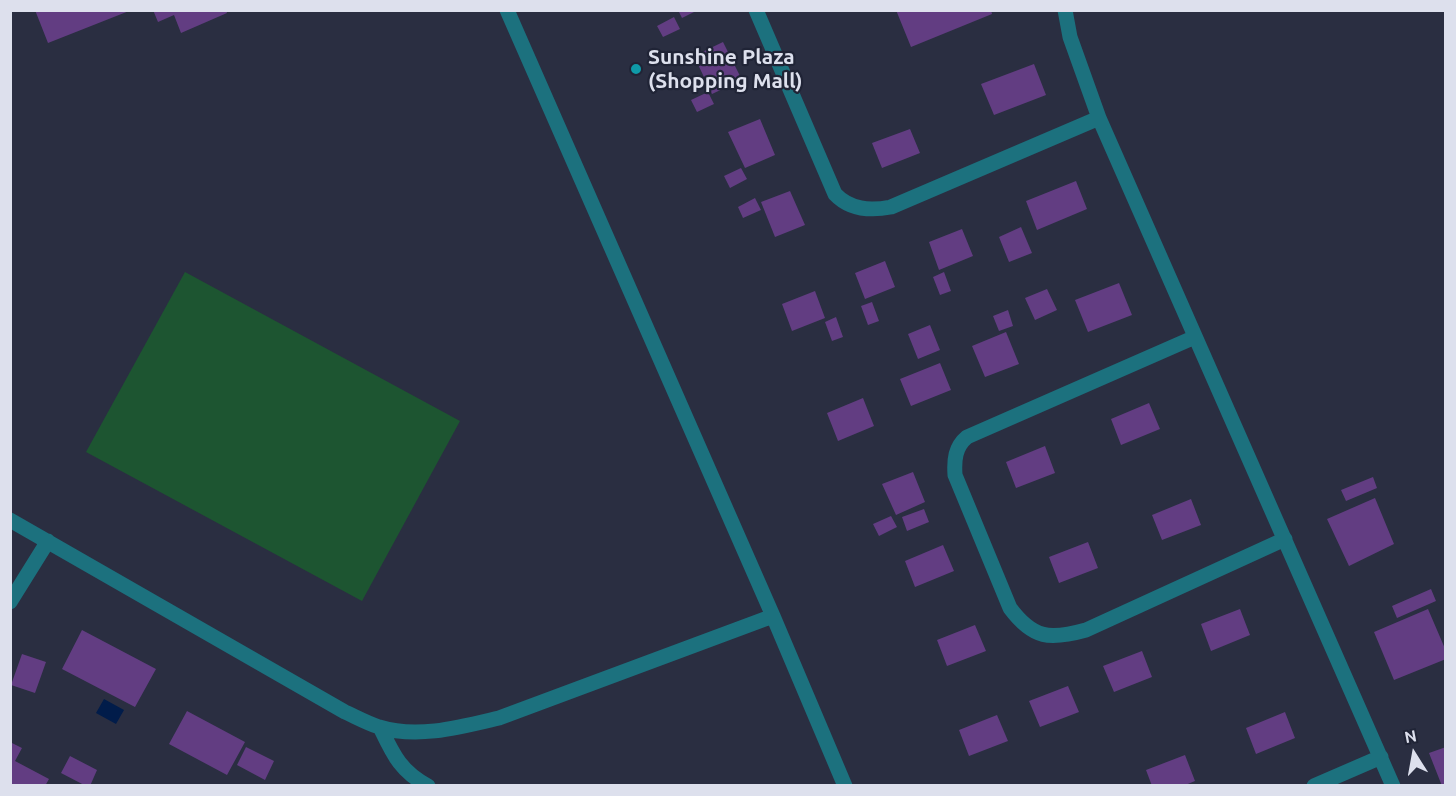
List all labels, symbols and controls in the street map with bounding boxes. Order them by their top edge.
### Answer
place label: Sunshine Plaza (Shopping Mall) [648,44,802,94]
marker: Sunshine Plaza (Shopping Mall) [629,62,643,76]
north arrow [1384,724,1444,784]
text: N [1403,726,1418,746]

